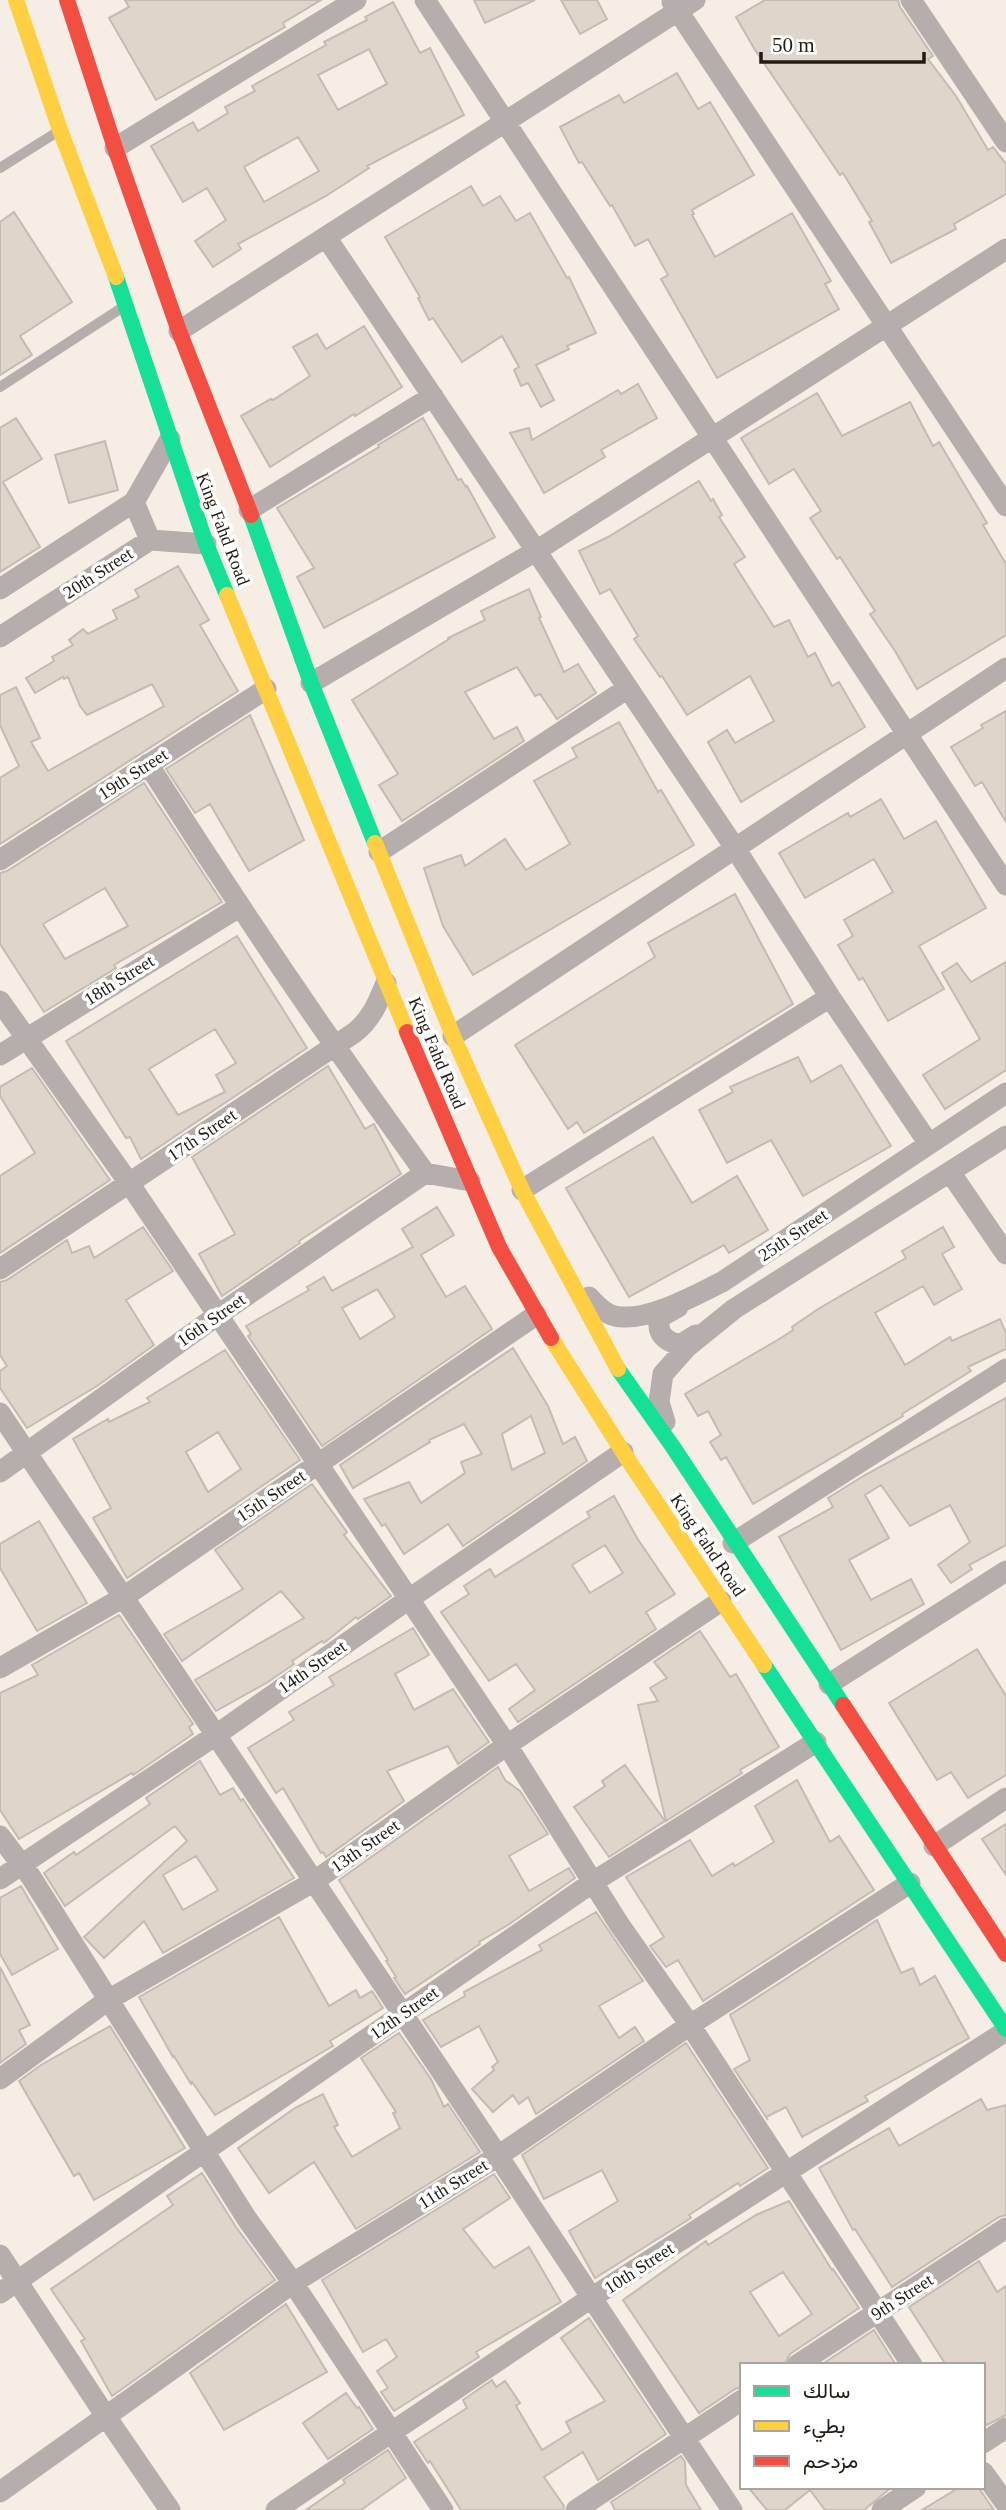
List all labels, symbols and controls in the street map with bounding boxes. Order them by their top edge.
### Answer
scale bar [761,21,924,65]
text: 50 m [772,33,815,57]
street label: King Fahd Road [192,470,254,588]
street label: 20th Street [60,543,136,603]
street label: 19th Street [95,744,171,804]
street label: 18th Street [80,951,158,1009]
street label: King Fahd Road [405,994,469,1112]
street label: 17th Street [164,1105,240,1165]
street label: 25th Street [755,1205,831,1265]
street label: 16th Street [173,1289,249,1351]
street label: 15th Street [233,1466,309,1526]
street label: King Fahd Road [666,1490,750,1600]
street label: 14th Street [274,1636,350,1698]
street label: 13th Street [327,1815,403,1877]
street label: 12th Street [366,1982,442,2044]
street label: 11th Street [415,2155,491,2213]
street label: 10th Street [601,2238,677,2298]
street label: 9th Street [867,2270,937,2324]
legend [740,2363,985,2489]
text: سالك [803,2379,850,2403]
text: بطيء [803,2414,846,2443]
text: مزدحم [803,2449,858,2475]

